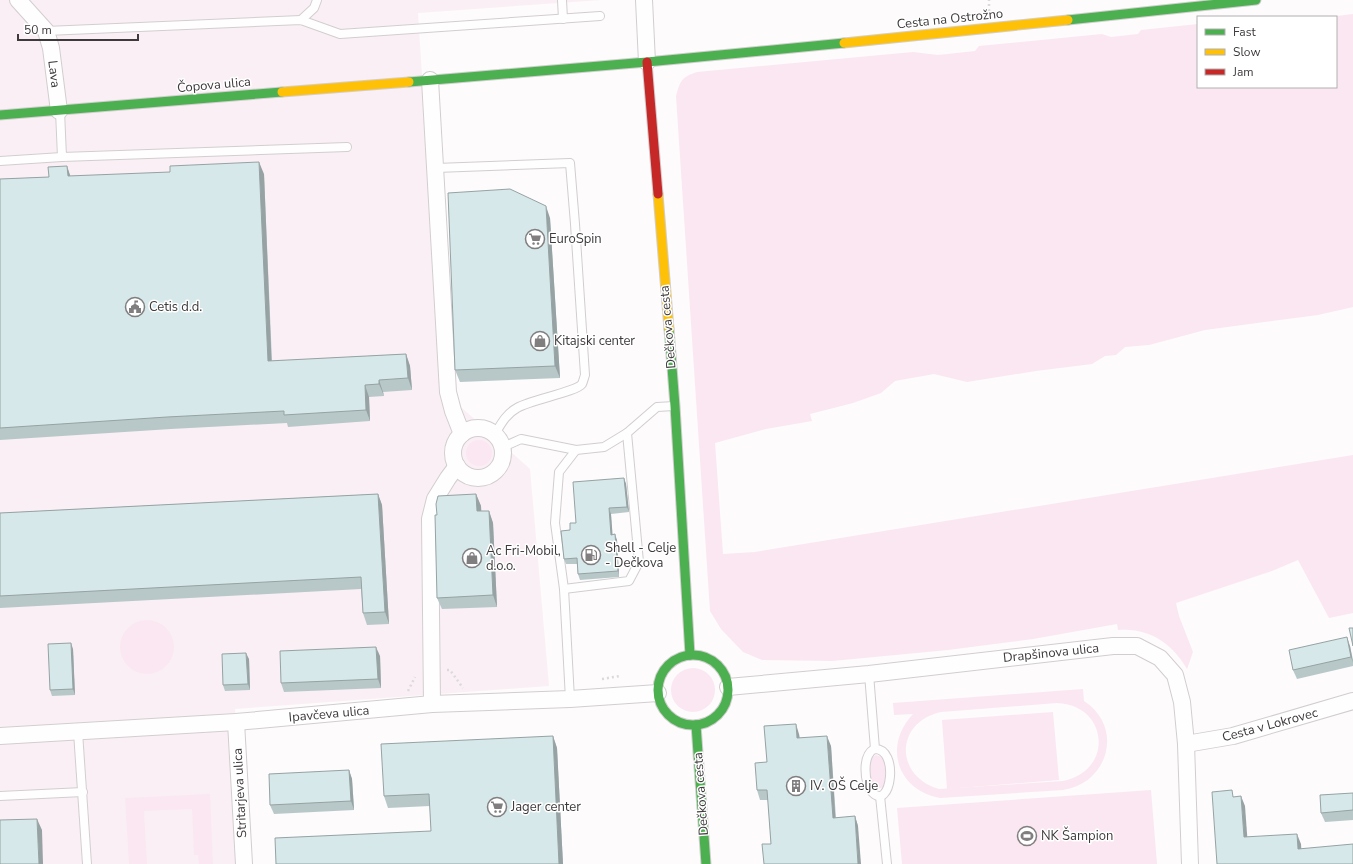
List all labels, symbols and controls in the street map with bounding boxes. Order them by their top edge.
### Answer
street label: Cesta na Ostrožno [896,4,1004,34]
scale bar [18,16,138,42]
legend [1197,16,1337,88]
text: 50 m [24,22,52,38]
text: Fast [1233,24,1256,40]
text: Slow [1233,44,1261,60]
street label: Lava [43,59,65,89]
text: Jam [1232,64,1254,80]
street label: Čopova ulica [176,72,252,97]
supermarket icon: EuroSpin [524,228,546,250]
place label: EuroSpin [549,230,602,248]
street label: Dečkova cesta [655,285,681,369]
public building icon: Cetis d.d. [124,296,146,318]
place label: Cetis d.d. [149,298,202,316]
shop icon: Kitajski center [529,330,551,352]
place label: Kitajski center [554,332,635,350]
place label: Shell - Celje - Dečkova [605,539,676,572]
place label: Ac Fri-Mobil, d.o.o. [486,542,561,575]
fuel station icon: Shell - Celje - Dečkova [580,544,602,566]
shop icon: Ac Fri-Mobil, d.o.o. [461,547,483,569]
street label: Drapšinova ulica [1002,639,1100,667]
street label: Ipavčeva ulica [288,702,370,726]
street label: Cesta v Lokrovec [1220,704,1320,746]
street label: Stritarjeva ulica [229,748,251,838]
street label: Dečkova cesta [689,752,713,836]
building icon: IV. OŠ Celje [785,775,807,797]
place label: IV. OŠ Celje [810,776,878,795]
supermarket icon: Jager center [486,796,508,818]
place label: Jager center [510,798,581,816]
sports icon: NK Šampion [1016,825,1038,847]
place label: NK Šampion [1041,826,1113,845]

